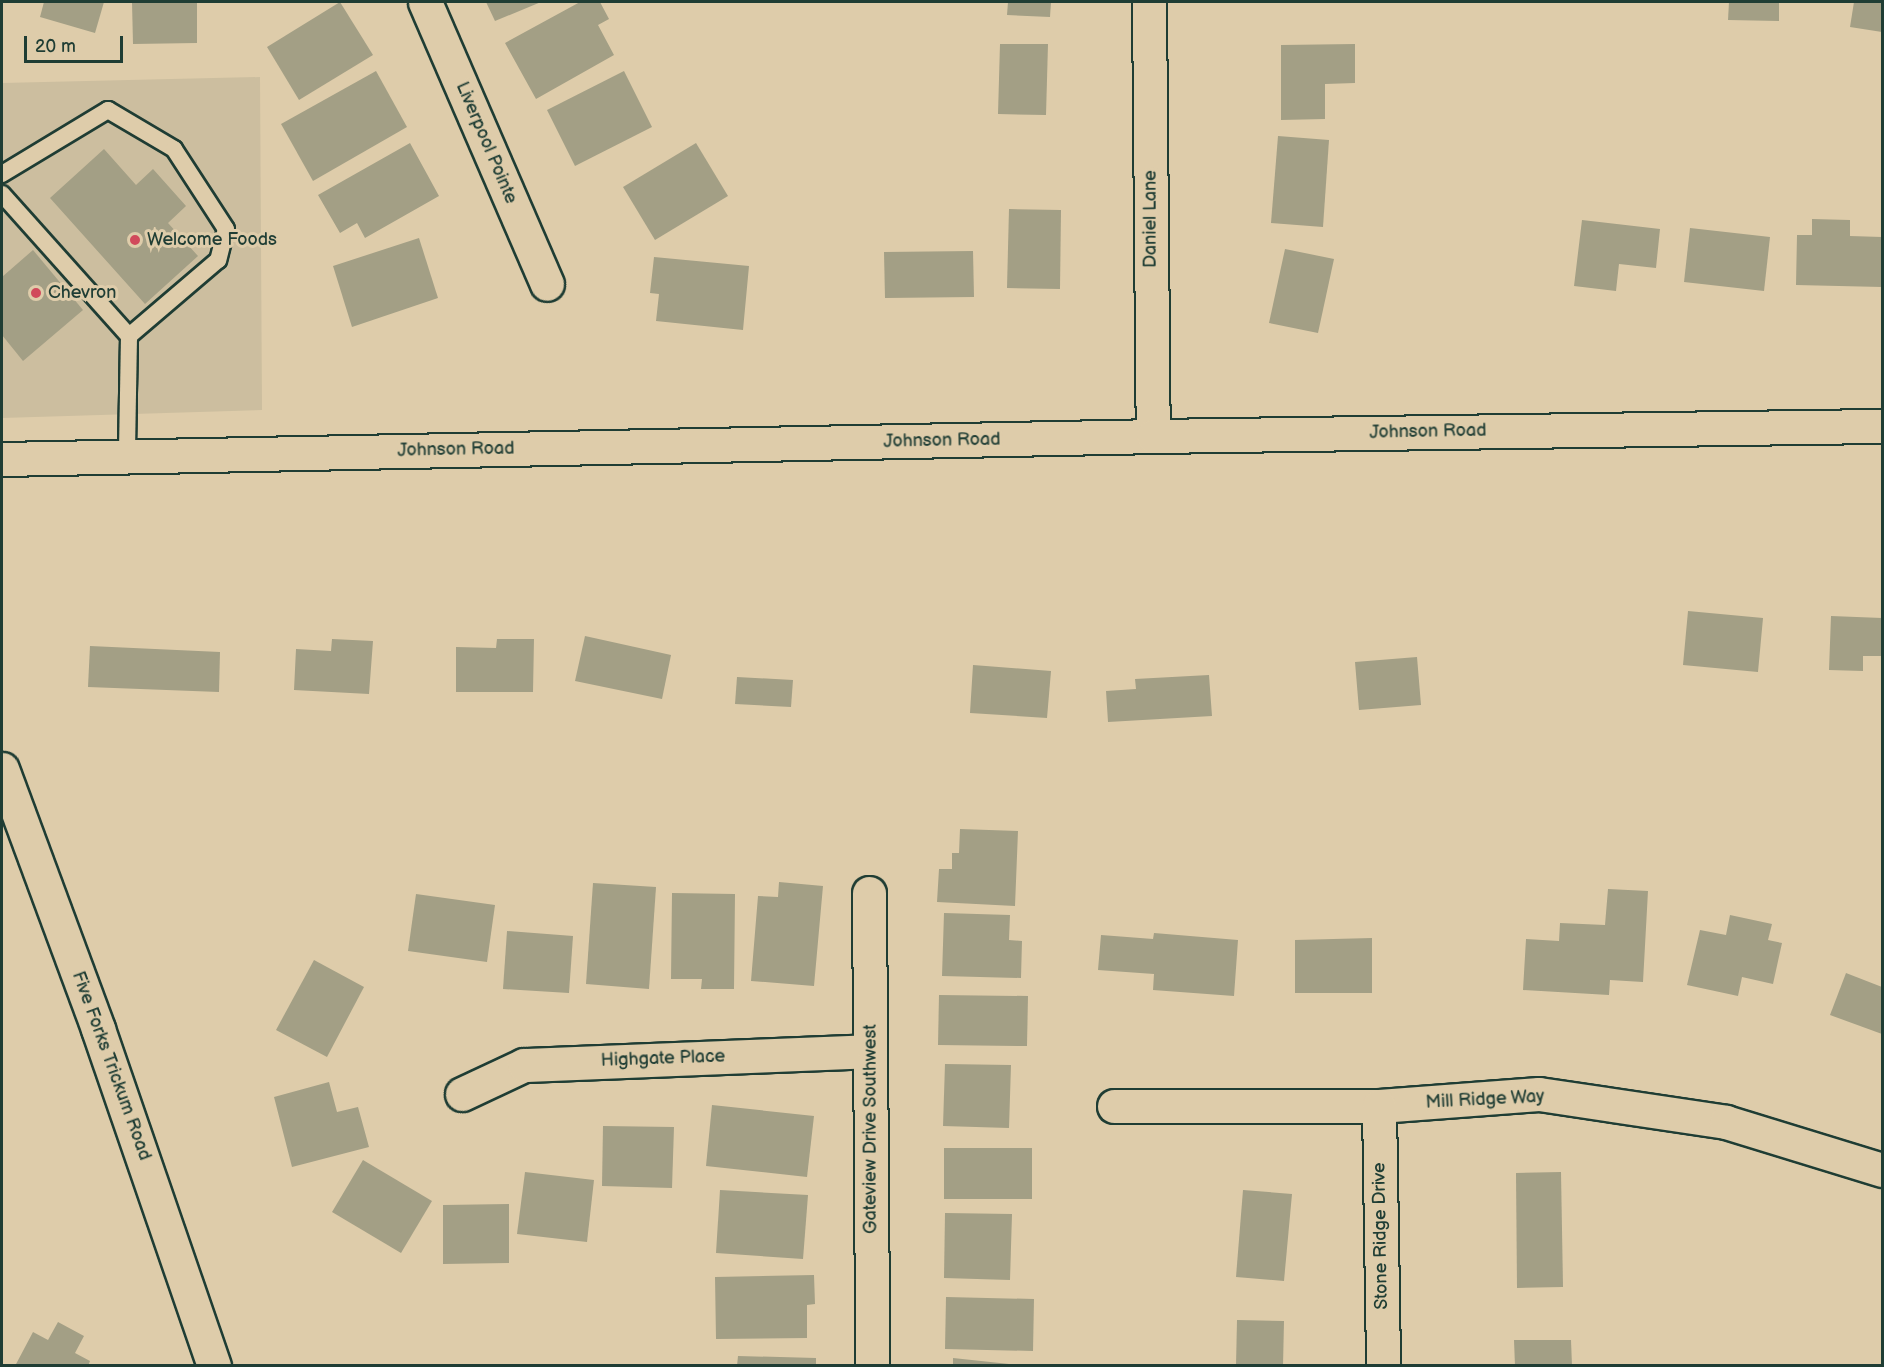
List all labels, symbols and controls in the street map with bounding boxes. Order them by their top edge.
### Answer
scale bar [27,24,126,62]
text: 20 m [35,36,76,57]
street label: Liverpool Pointe [451,79,521,207]
street label: Daniel Lane [1140,170,1162,268]
place label: Welcome Foods [147,229,277,251]
marker: Welcome Foods [128,233,142,247]
place label: Chevron [48,282,116,304]
marker: Chevron [29,286,43,300]
street label: Johnson Road [1369,420,1487,444]
street label: Johnson Road [883,429,1001,453]
street label: Johnson Road [397,438,515,462]
street label: Five Forks Trickum Road [67,968,155,1164]
street label: Gateview Drive Southwest [860,1024,882,1234]
street label: Highgate Place [600,1046,726,1072]
street label: Mill Ridge Way [1425,1086,1545,1114]
street label: Stone Ridge Drive [1369,1162,1393,1310]

